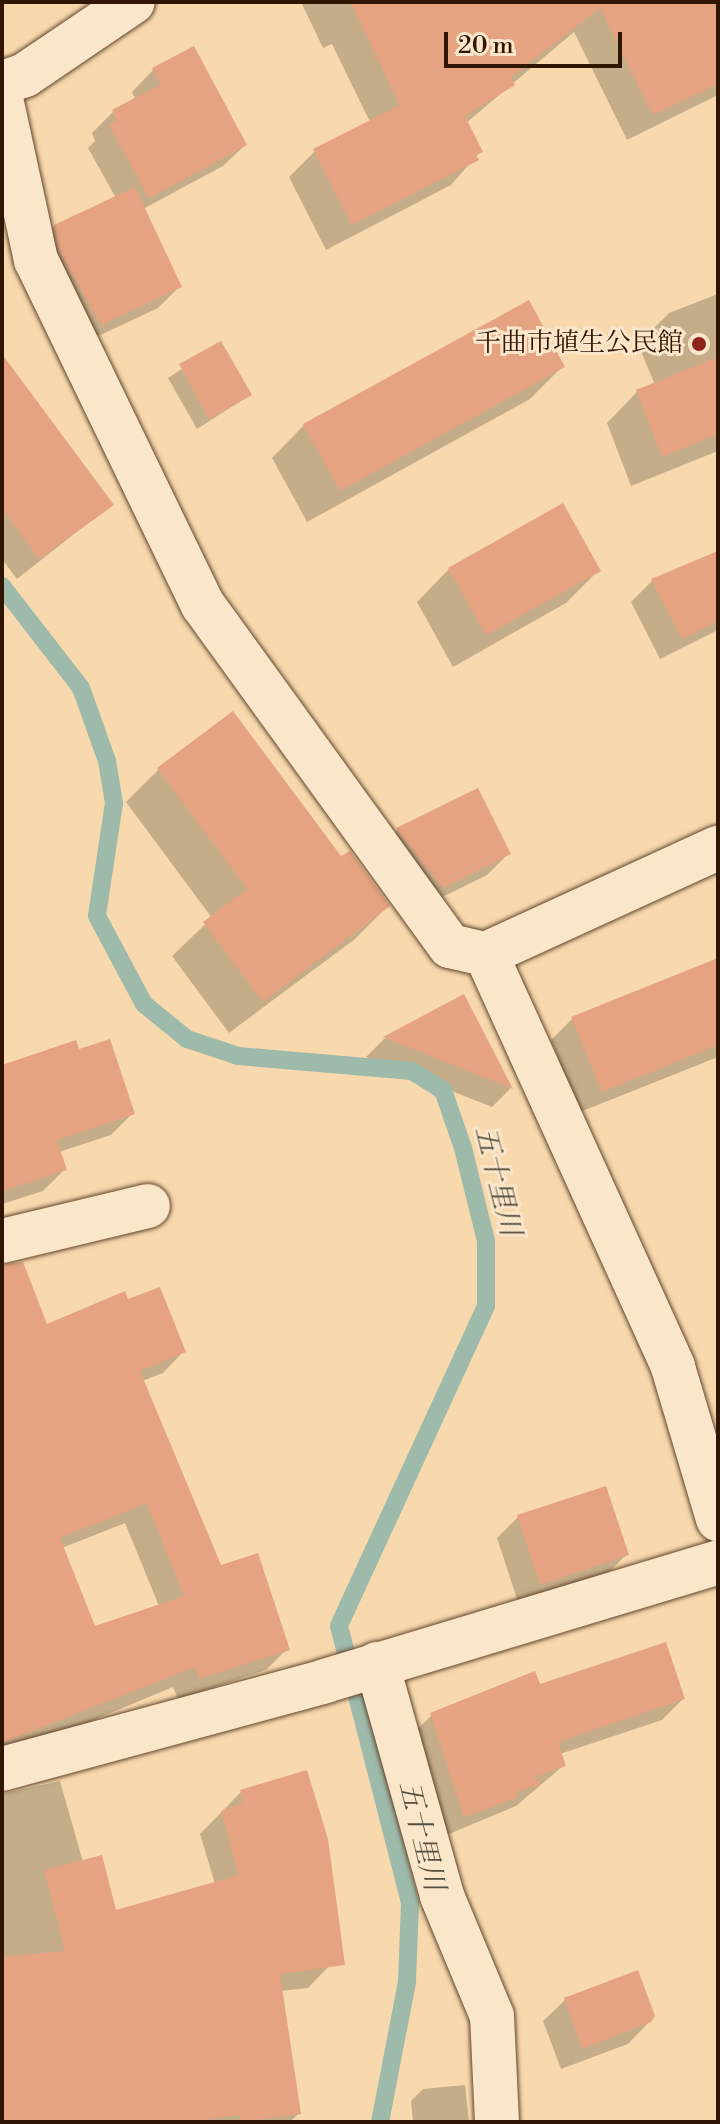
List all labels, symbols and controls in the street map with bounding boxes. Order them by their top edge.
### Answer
scale bar [448,16,626,66]
text: 20 m [458,31,514,61]
place label: 千曲市埴生公民館 [475,328,683,360]
marker: 千曲市埴生公民館 [690,335,708,353]
water label: 五十里川 [467,1123,527,1239]
water label: 五十里川 [391,1778,451,1894]

